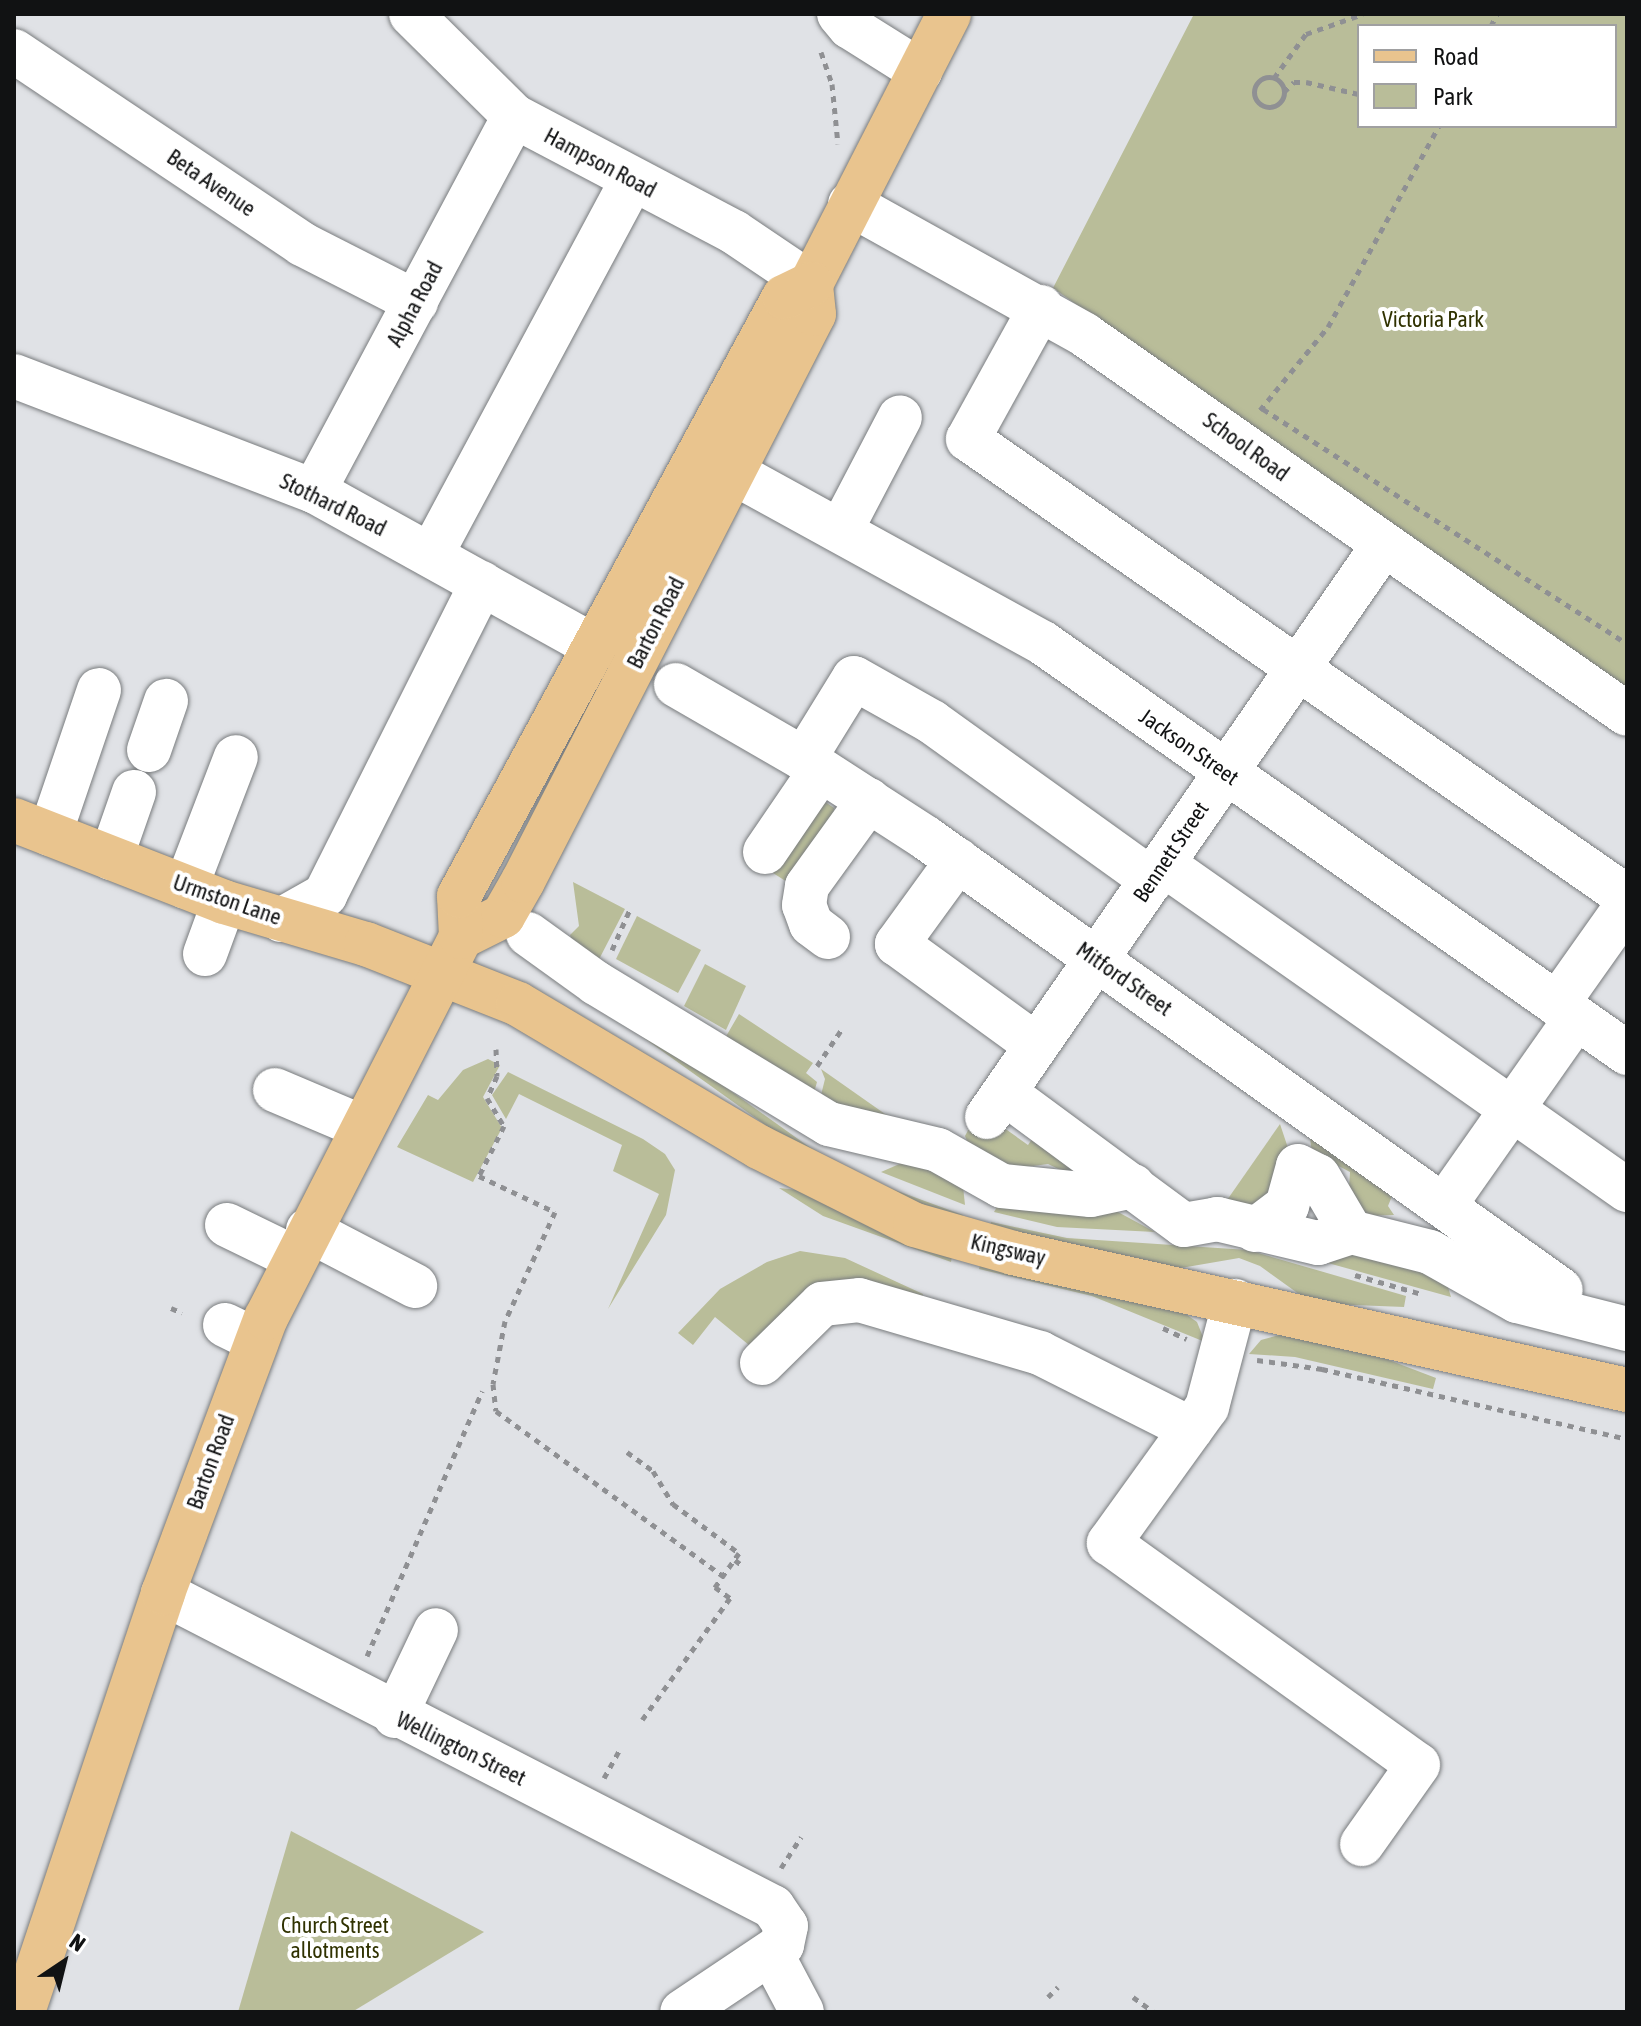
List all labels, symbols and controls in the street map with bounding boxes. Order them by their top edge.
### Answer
legend [1357,24,1617,128]
text: Road [1433,43,1479,70]
text: Park [1433,83,1473,110]
street label: Hampson Road [539,122,661,204]
street label: Beta Avenue [162,144,260,222]
street label: Alpha Road [382,257,448,351]
park label: Victoria Park [1382,307,1484,333]
street label: School Road [1198,407,1294,487]
street label: Stothard Road [276,468,390,542]
street label: Barton Road [622,573,690,673]
street label: Jackson Street [1134,703,1244,791]
street label: Bennett Street [1128,797,1214,907]
street label: Urmston Lane [169,869,285,931]
street label: Mitford Street [1071,936,1177,1022]
street label: Kingsway [968,1229,1048,1271]
street label: Barton Road [182,1411,240,1513]
street label: Wellington Street [392,1706,530,1792]
park label: Church Street allotments [281,1912,389,1964]
north arrow [24,1922,104,2002]
text: N [65,1928,91,1957]

